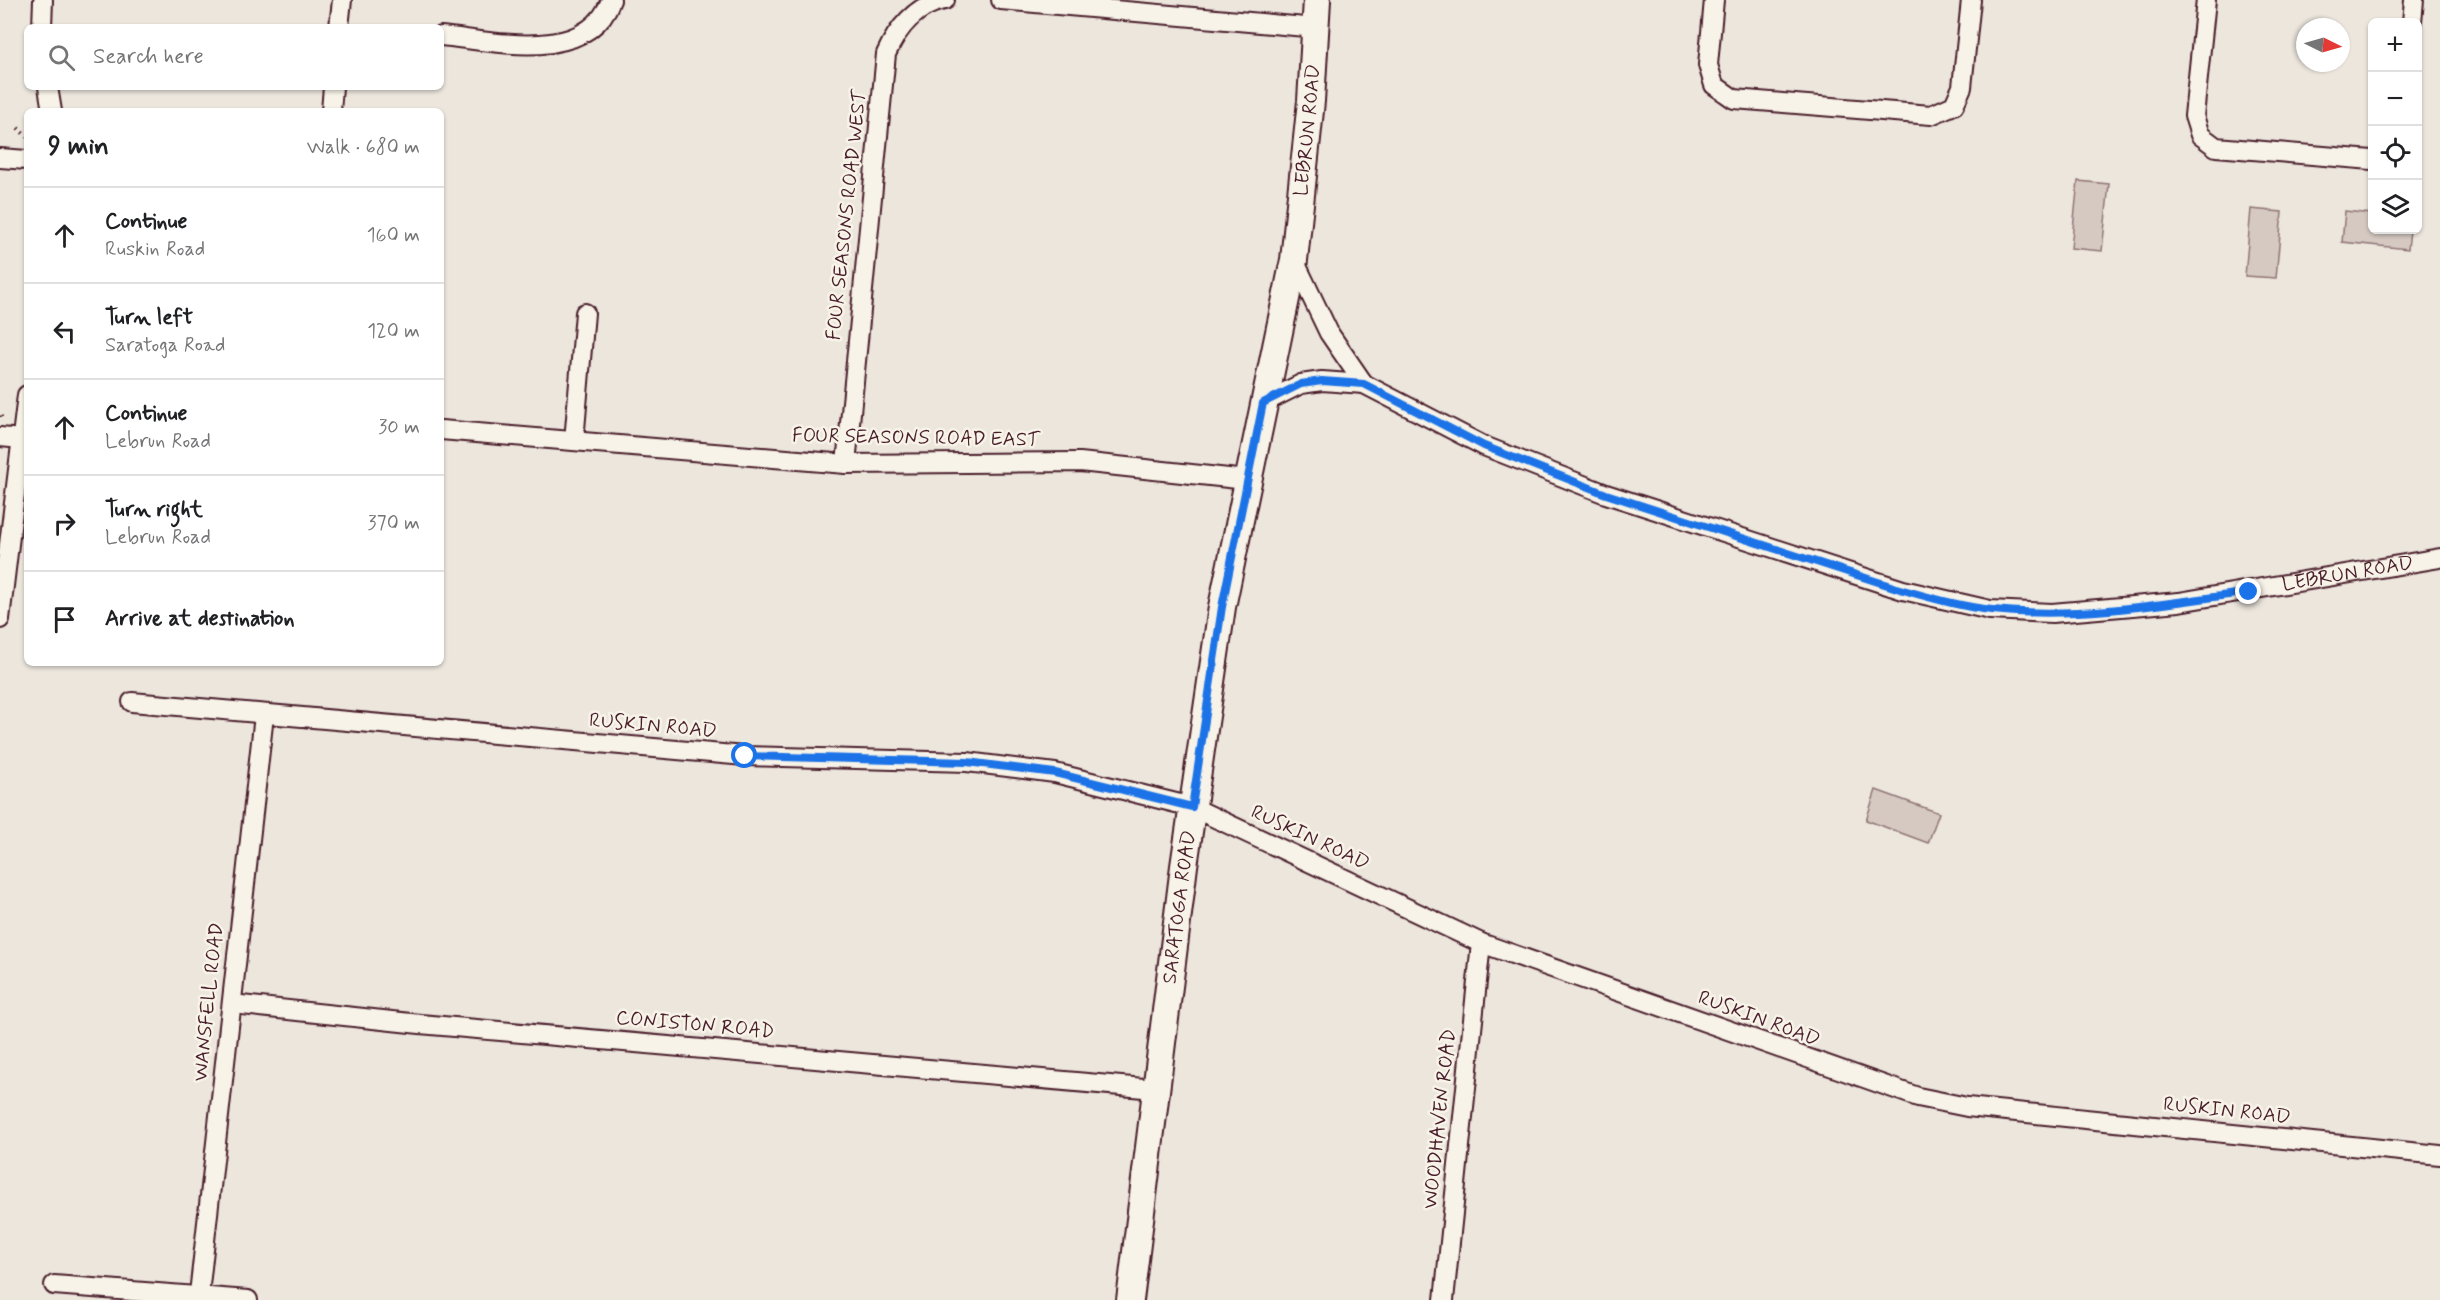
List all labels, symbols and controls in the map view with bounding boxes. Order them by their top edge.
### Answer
north arrow [2296,18,2350,72]
map controls [2368,18,2422,234]
button: + [2368,18,2422,72]
search box [24,24,444,90]
icon: search [45,41,78,74]
text: Search here [93,43,204,71]
street label: LEBRUN ROAD [1287,63,1327,198]
button: − [2368,72,2422,126]
street label: FOUR SEASONS ROAD WEST [820,87,874,342]
button: locate [2368,126,2422,180]
text: 9 min [48,130,109,164]
text: Walk · 680 m [307,134,420,161]
button: layers [2368,180,2422,234]
text: Continue [105,208,187,236]
icon: ahead [48,219,81,252]
text: 160 m [367,222,420,249]
text: Ruskin Road [105,236,205,263]
text: Turn left [105,304,193,332]
icon: left [48,315,81,348]
text: 120 m [367,318,420,345]
text: Saratoga Road [105,332,225,359]
text: Continue [105,400,187,428]
icon: ahead [48,411,81,444]
text: 30 m [378,414,420,441]
street label: FOUR SEASONS ROAD EAST [792,422,1042,454]
text: Lebrun Road [105,428,211,455]
text: Turn right [105,496,203,524]
icon: right [48,507,81,540]
text: 370 m [368,510,420,537]
text: Lebrun Road [105,524,211,551]
street label: LEBRUN ROAD [2280,549,2415,598]
route end [2235,578,2261,604]
icon: arrive [48,603,81,636]
text: Arrive at destination [105,605,295,633]
street label: RUSKIN ROAD [588,707,718,745]
route start [731,742,757,768]
street label: RUSKIN ROAD [1246,799,1374,877]
street label: SARATOGA ROAD [1156,829,1203,985]
street label: WANSFELL ROAD [187,921,231,1083]
street label: RUSKIN ROAD [1694,984,1824,1054]
street label: CONISTON ROAD [615,1005,775,1045]
street label: WOODHAVEN ROAD [1417,1028,1463,1210]
street label: RUSKIN ROAD [2162,1091,2292,1131]

